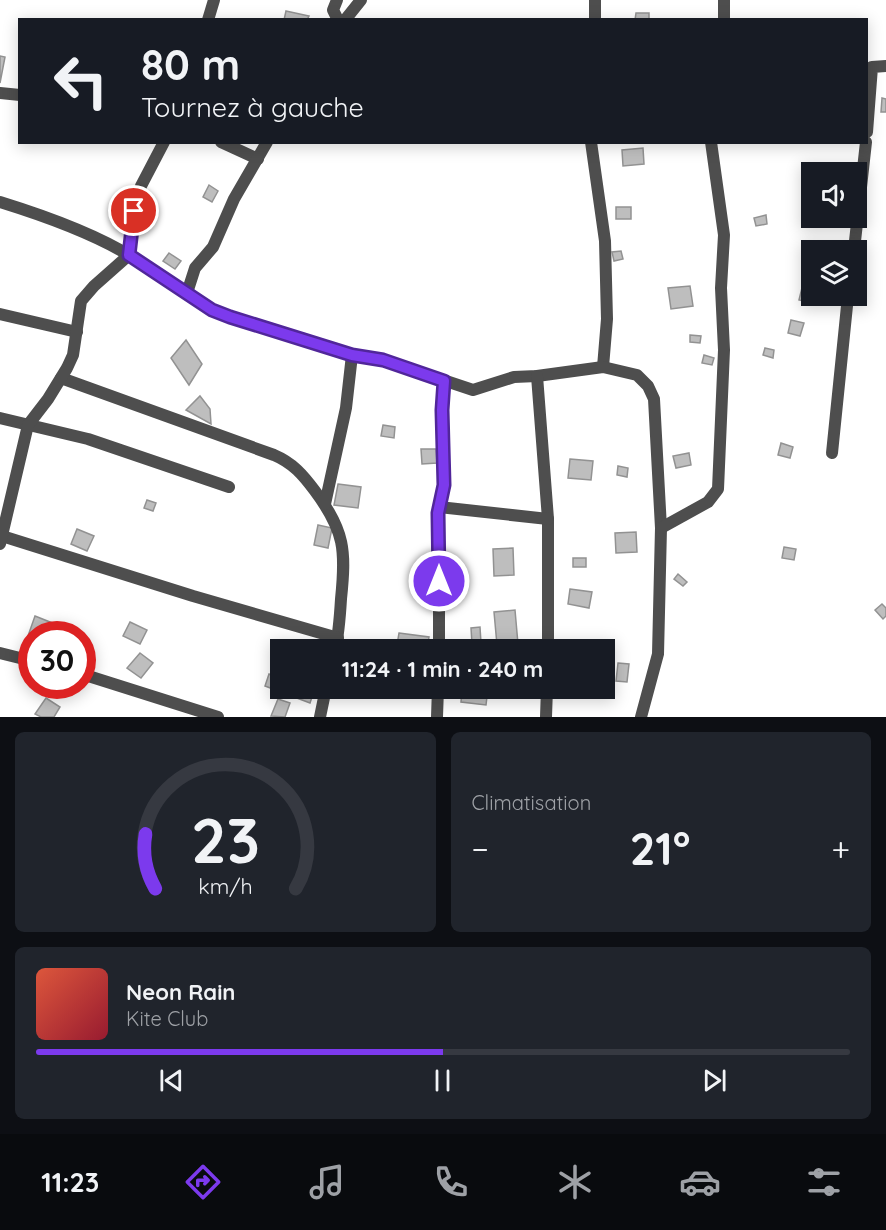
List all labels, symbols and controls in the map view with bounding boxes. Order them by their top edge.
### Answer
text: 80 m [141,38,240,91]
icon: left [42,42,120,120]
text: Tournez à gauche [141,90,364,124]
map controls [801,162,867,306]
button: sound [801,162,867,228]
pin [108,185,159,236]
icon: arrive [117,194,150,227]
button: layers [801,240,867,306]
position arrow [407,549,471,613]
speed limit sign: 30 [18,621,96,699]
text: 11:24 · 1 min · 240 m [342,655,543,683]
text: Climatisation [472,790,591,815]
text: 23 [191,801,260,879]
text: 21° [630,820,690,876]
text: − [472,828,489,869]
text: + [831,828,850,869]
text: km/h [198,873,252,899]
text: Neon Rain [126,978,235,1006]
text: Kite Club [126,1006,208,1031]
icon: previous [155,1064,188,1097]
icon: pause [426,1064,459,1097]
icon: next [698,1064,731,1097]
icon: directions [182,1161,224,1203]
icon: music [306,1161,348,1203]
icon: phone [430,1161,472,1203]
icon: climate [554,1161,596,1203]
icon: car [679,1161,721,1203]
icon: filters [803,1161,845,1203]
text: 11:23 [41,1165,99,1199]

